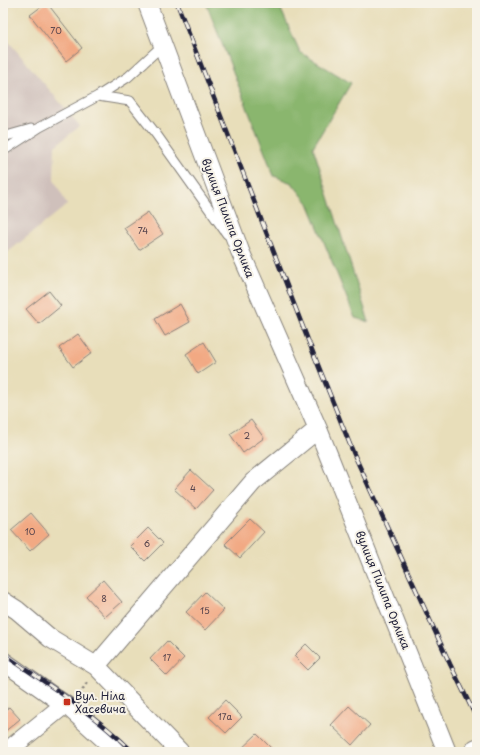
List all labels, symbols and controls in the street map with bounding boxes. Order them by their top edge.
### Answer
house number: 70 [50,23,62,37]
street label: вулиця Пилипа Орлика [198,156,259,280]
house number: 74 [138,223,148,237]
house number: 2 [244,428,250,442]
house number: 4 [190,481,196,495]
house number: 10 [25,524,36,538]
street label: вулиця Пилипа Орлика [352,528,415,652]
house number: 6 [144,536,150,550]
house number: 8 [101,591,107,605]
house number: 15 [200,603,210,617]
house number: 17 [163,650,172,664]
place label: Вул. Ніла Хасевича [75,687,126,717]
marker: Вул. Ніла Хасевича [62,697,72,707]
house number: 17а [218,709,233,723]

